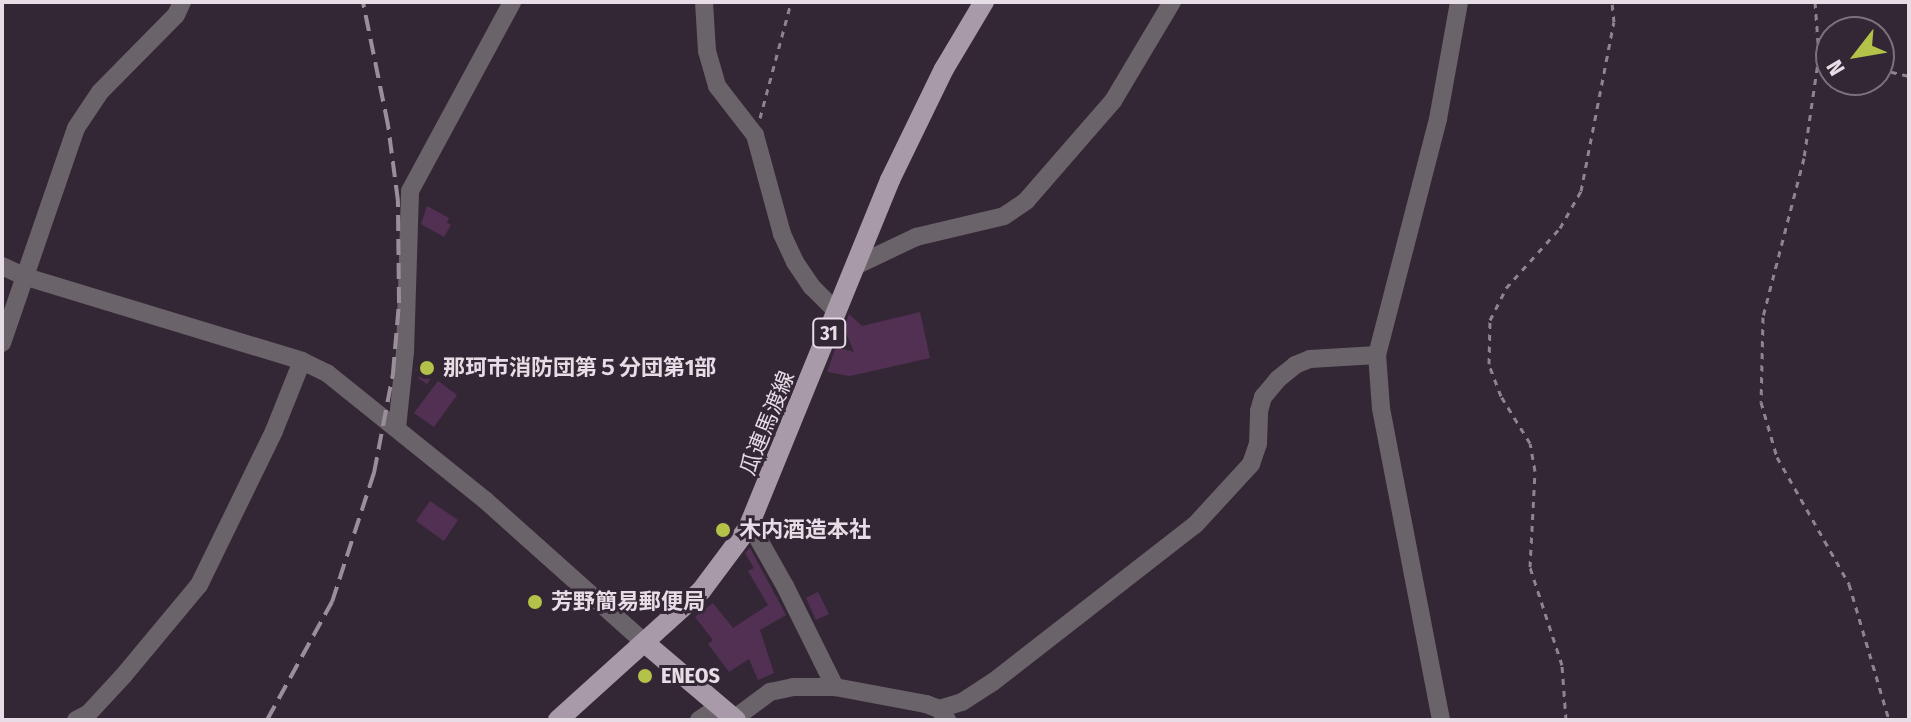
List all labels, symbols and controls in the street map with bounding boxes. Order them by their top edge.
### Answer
north arrow [1815,16,1895,96]
text: N [1821,55,1851,80]
road number: 31 [811,317,847,349]
place label: 那珂市消防団第５分団第1部 [443,355,716,381]
marker: 那珂市消防団第５分団第1部 [418,359,436,377]
street label: 瓜連馬渡線 [734,367,800,479]
place label: 木内酒造本社 [739,517,871,543]
marker: 木内酒造本社 [714,521,732,539]
place label: 芳野簡易郵便局 [551,589,705,615]
marker: 芳野簡易郵便局 [526,593,544,611]
place label: ENEOS [661,663,720,689]
marker: ENEOS [636,667,654,685]

